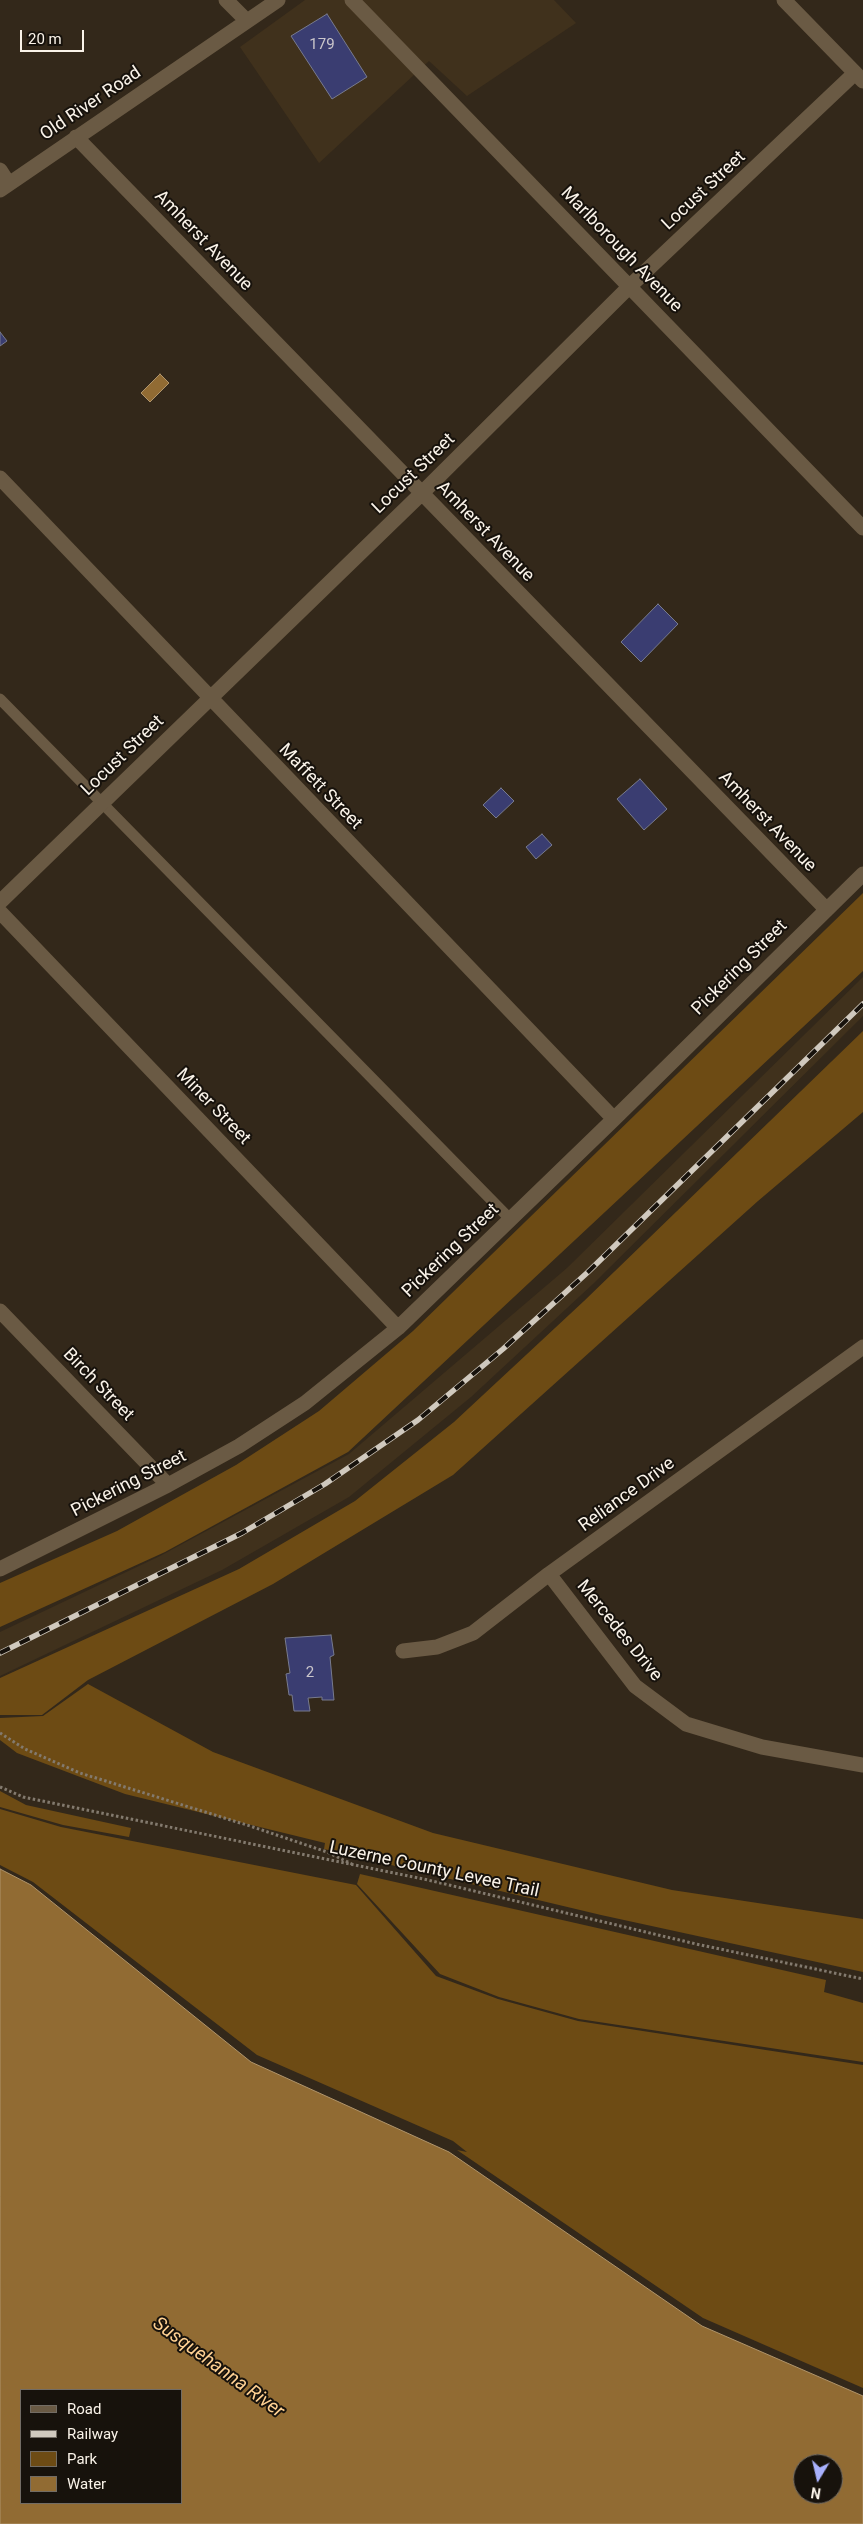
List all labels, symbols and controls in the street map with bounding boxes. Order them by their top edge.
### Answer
scale bar [22,20,86,52]
text: 20 m [28,30,62,48]
house number: 179 [309,36,335,54]
street label: Old River Road [37,62,145,146]
street label: Locust Street [658,147,750,235]
street label: Marlborough Avenue [556,183,686,317]
street label: Amherst Avenue [150,186,256,296]
street label: Locust Street [368,429,460,519]
street label: Amherst Avenue [432,477,538,587]
street label: Locust Street [77,711,169,801]
street label: Maffett Street [274,740,366,834]
street label: Amherst Avenue [714,767,820,877]
street label: Pickering Street [688,916,792,1020]
street label: Miner Street [171,1064,255,1150]
street label: Pickering Street [398,1199,504,1303]
street label: Birch Street [58,1344,138,1426]
street label: Pickering Street [68,1446,190,1522]
street label: Reliance Drive [575,1453,679,1537]
street label: Mercedes Drive [572,1576,666,1686]
house number: 2 [306,1664,314,1682]
street label: Luzerne County Levee Trail [327,1837,541,1903]
water label: Susquehanna River [148,2313,288,2423]
legend [20,2389,182,2504]
text: Road [67,2400,101,2418]
text: Railway [67,2425,118,2443]
text: Park [67,2450,97,2468]
north arrow [793,2454,843,2504]
text: Water [67,2475,106,2493]
text: N [810,2484,822,2502]

